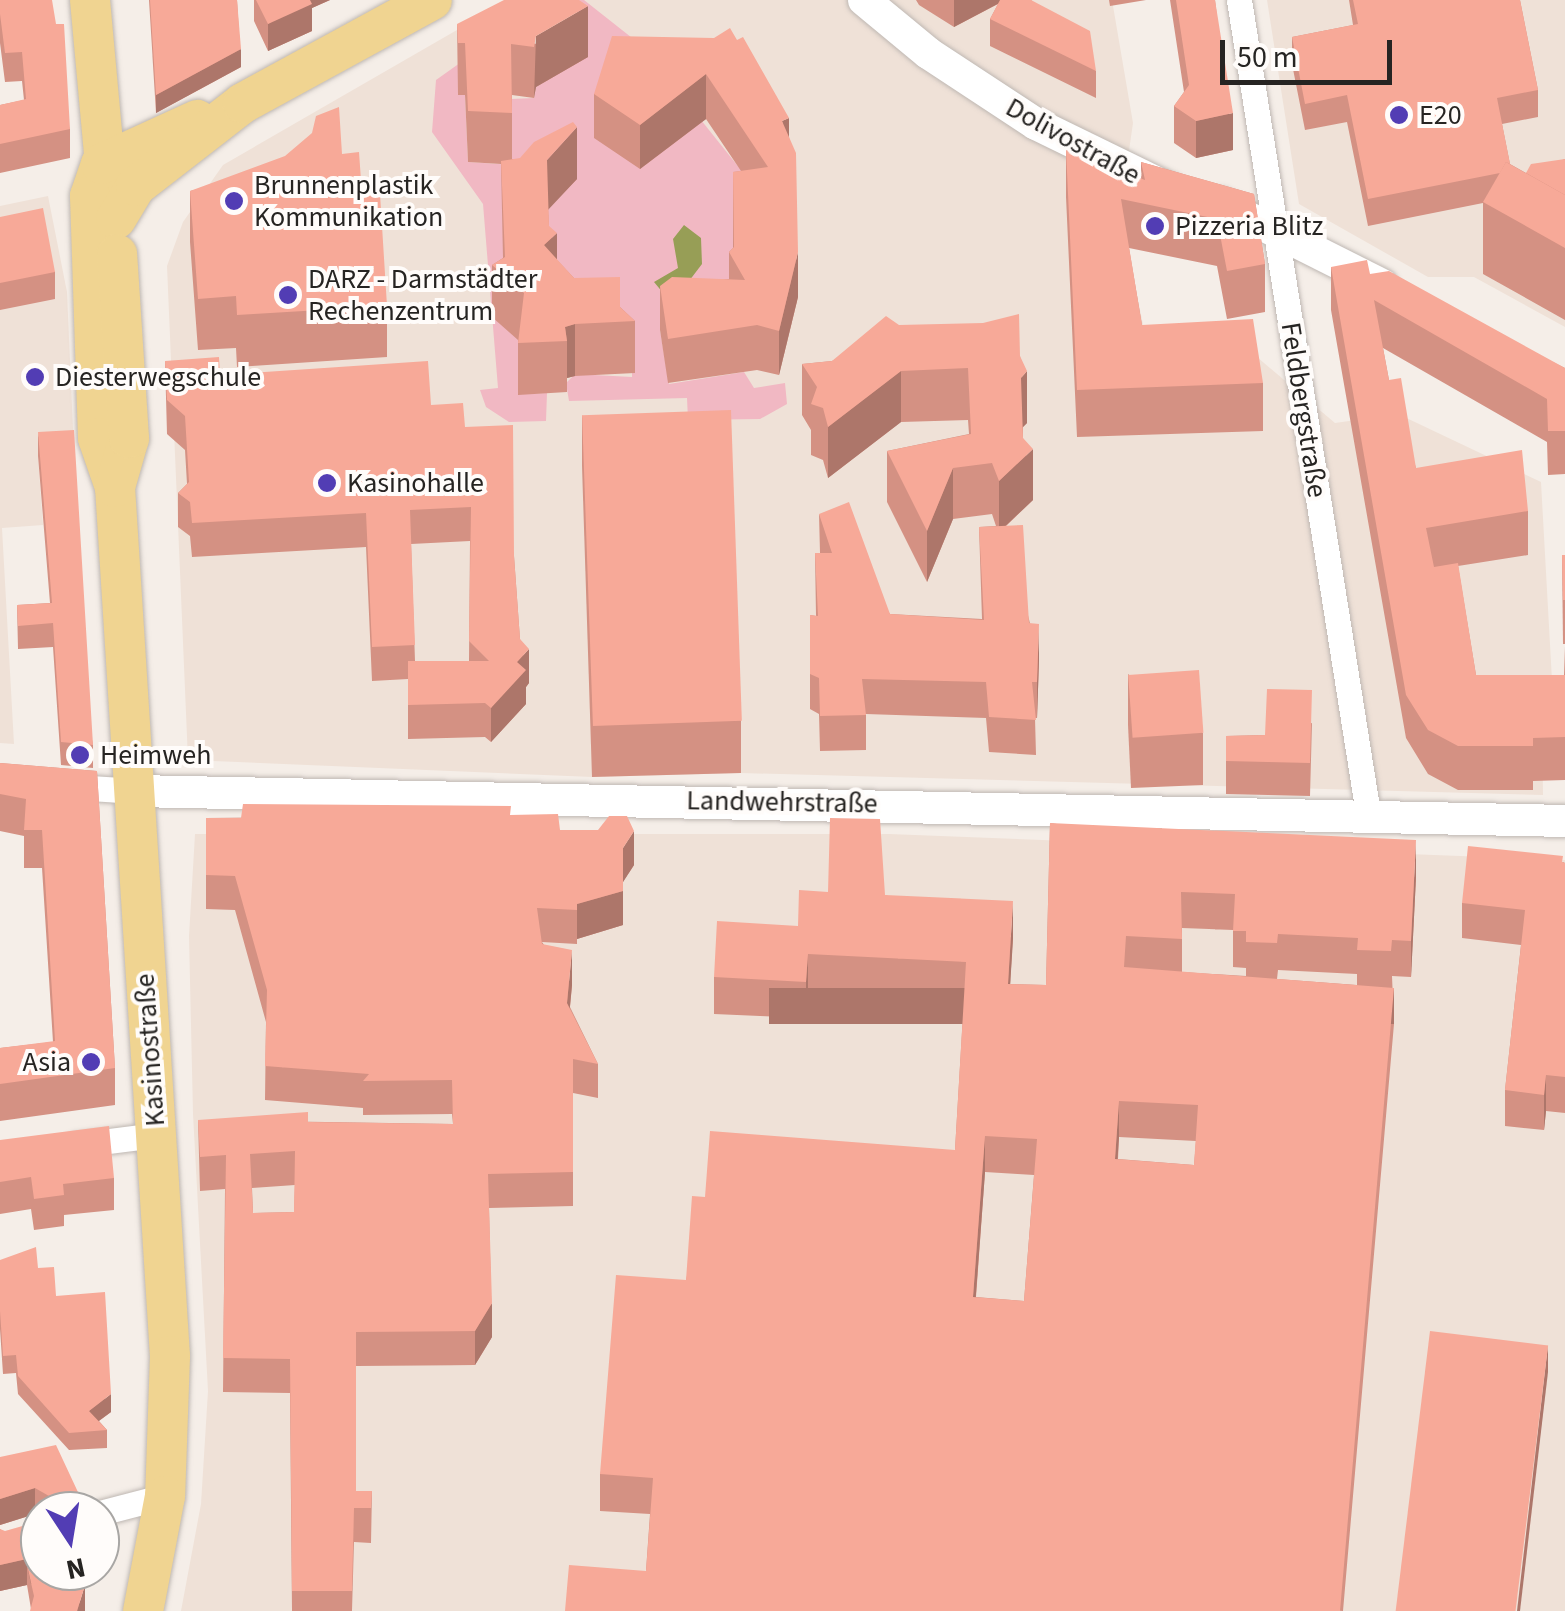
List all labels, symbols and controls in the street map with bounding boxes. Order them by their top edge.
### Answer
scale bar [1225,20,1398,82]
text: 50 m [1237,36,1298,79]
street label: Dolivostraße [1000,90,1146,192]
place label: E20 [1419,98,1462,132]
marker: E20 [1388,104,1410,126]
place label: Brunnenplastik Kommunikation [254,168,443,234]
marker: Brunnenplastik Kommunikation [223,190,245,212]
place label: Pizzeria Blitz [1175,209,1323,243]
marker: Pizzeria Blitz [1144,215,1166,237]
place label: DARZ - Darmstädter Rechenzentrum [308,262,537,328]
marker: DARZ - Darmstädter Rechenzentrum [277,284,299,306]
street label: Feldbergstraße [1274,320,1334,500]
place label: Diesterwegschule [55,360,261,394]
marker: Diesterwegschule [24,366,46,388]
place label: Kasinohalle [347,466,484,500]
marker: Kasinohalle [316,472,338,494]
place label: Heimweh [100,738,211,772]
marker: Heimweh [69,744,91,766]
street label: Landwehrstraße [686,784,878,820]
street label: Kasinostraße [128,972,172,1128]
place label: Asia [22,1045,71,1079]
marker: Asia [80,1051,102,1073]
north arrow [20,1491,120,1591]
text: N [63,1547,89,1590]

